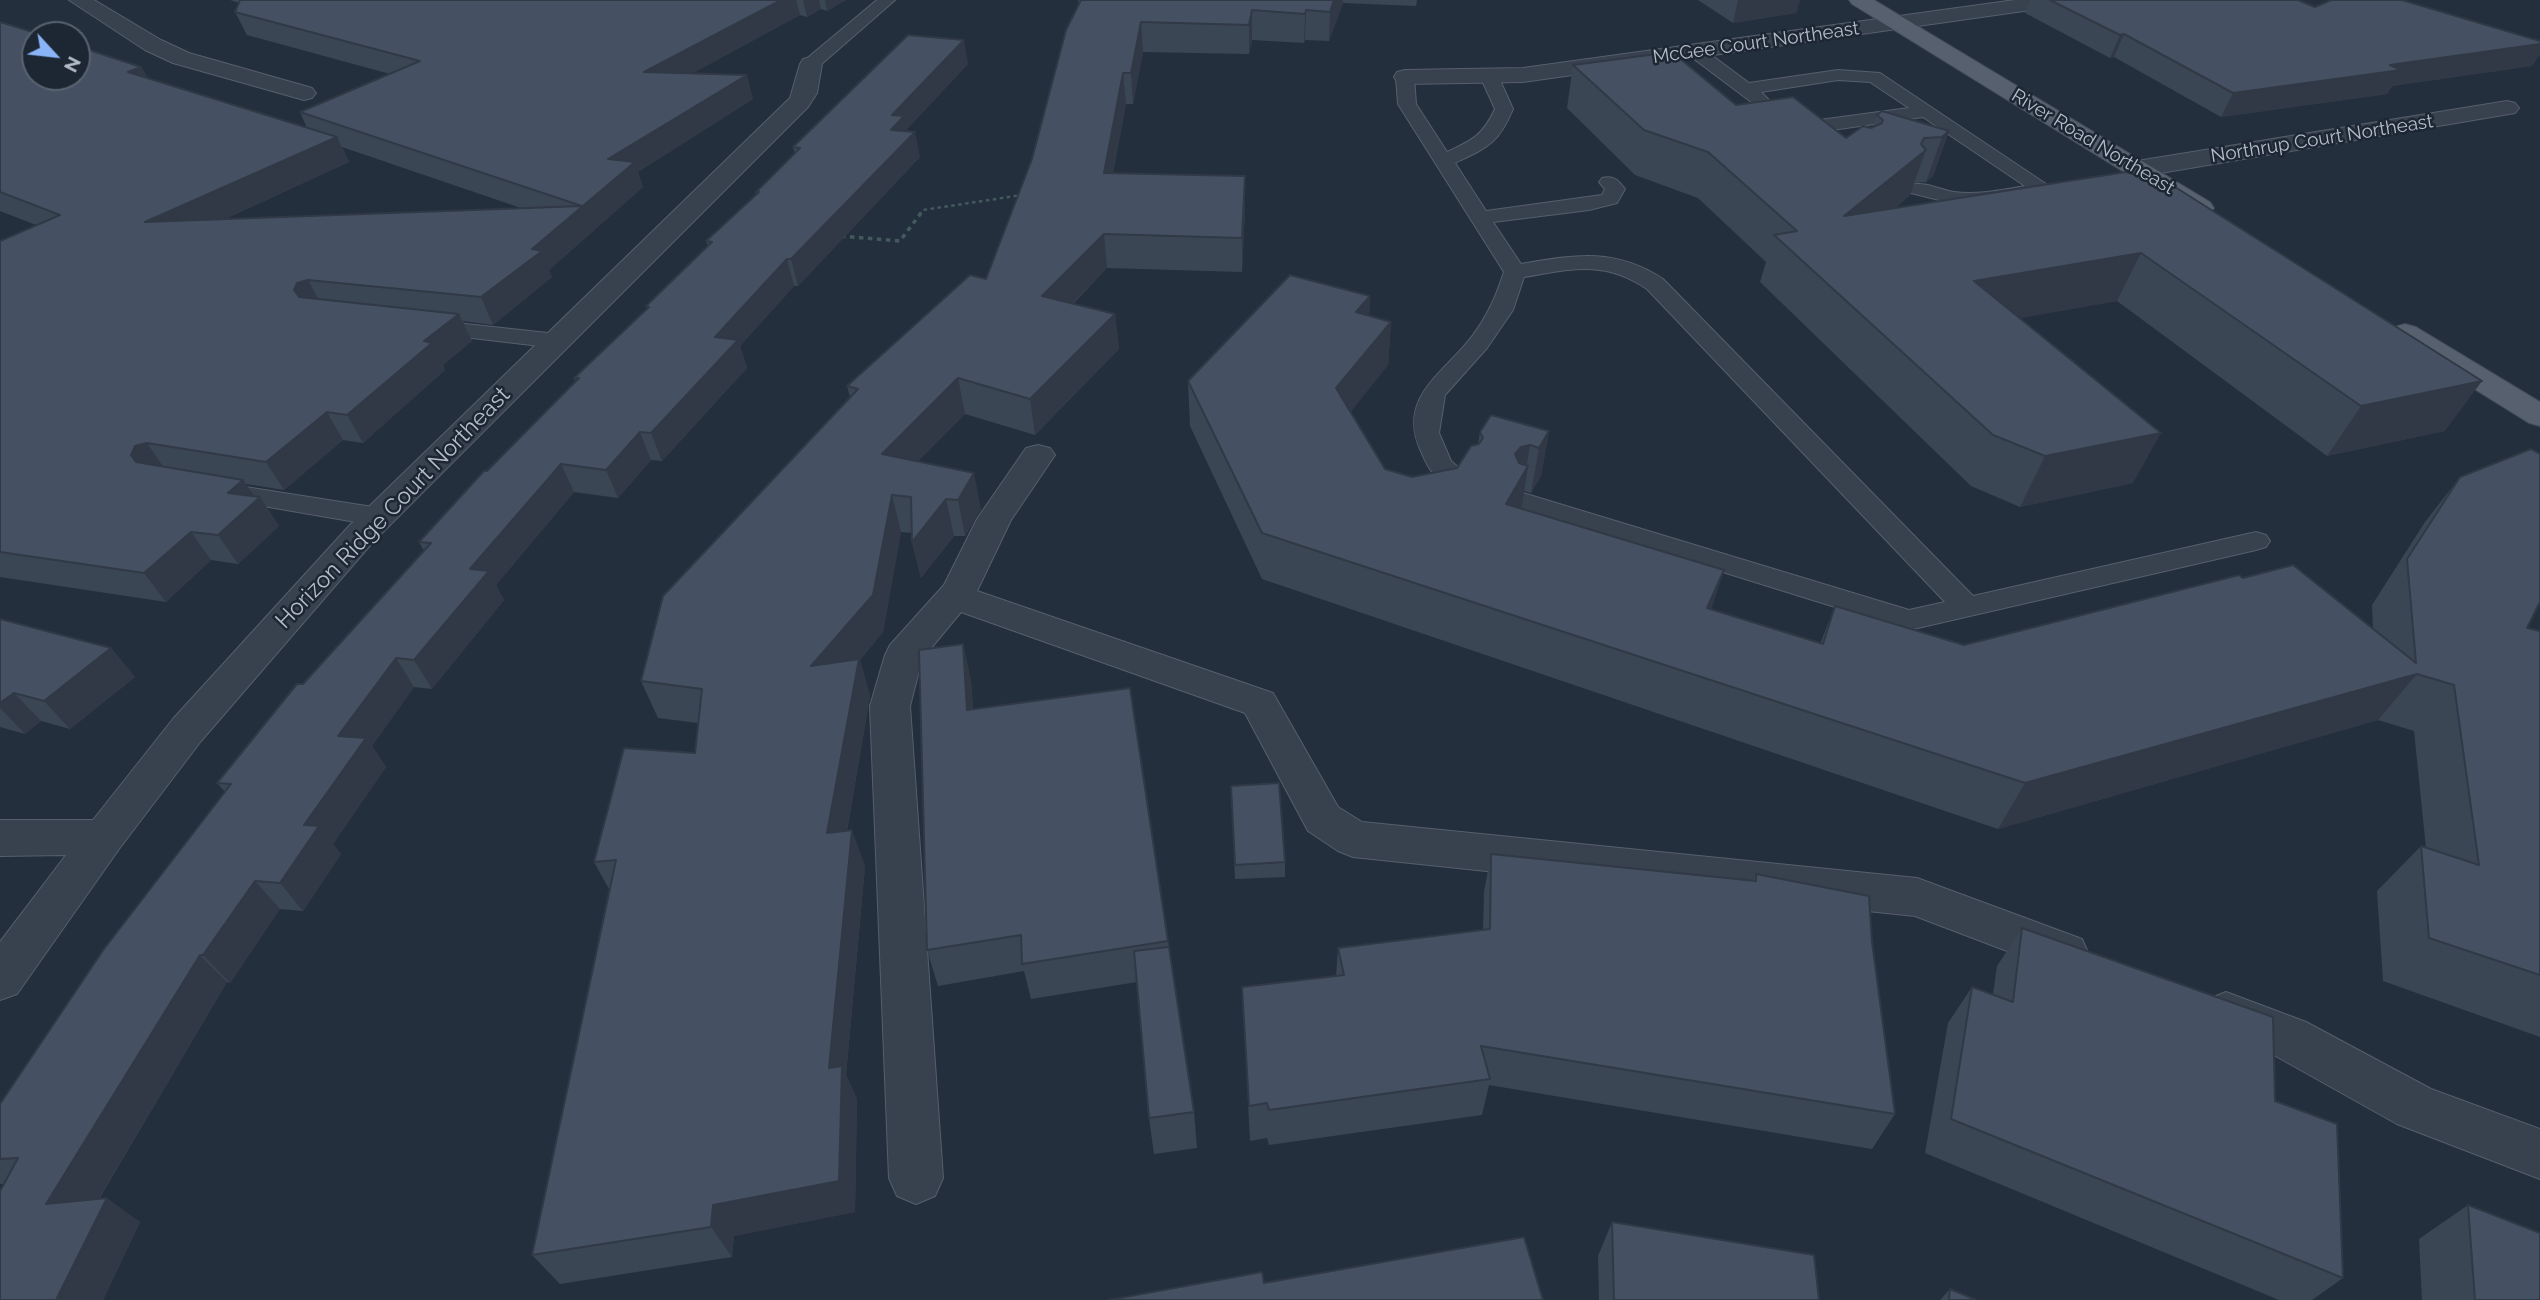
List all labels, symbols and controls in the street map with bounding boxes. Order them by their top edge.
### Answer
street label: McGee Court Northeast [1651,17,1861,69]
north arrow [21,21,91,91]
text: N [60,53,86,76]
street label: River Road Northeast [2007,84,2179,200]
street label: Northrup Court Northeast [2209,110,2435,168]
street label: Horizon Ridge Court Northeast [270,381,516,635]

